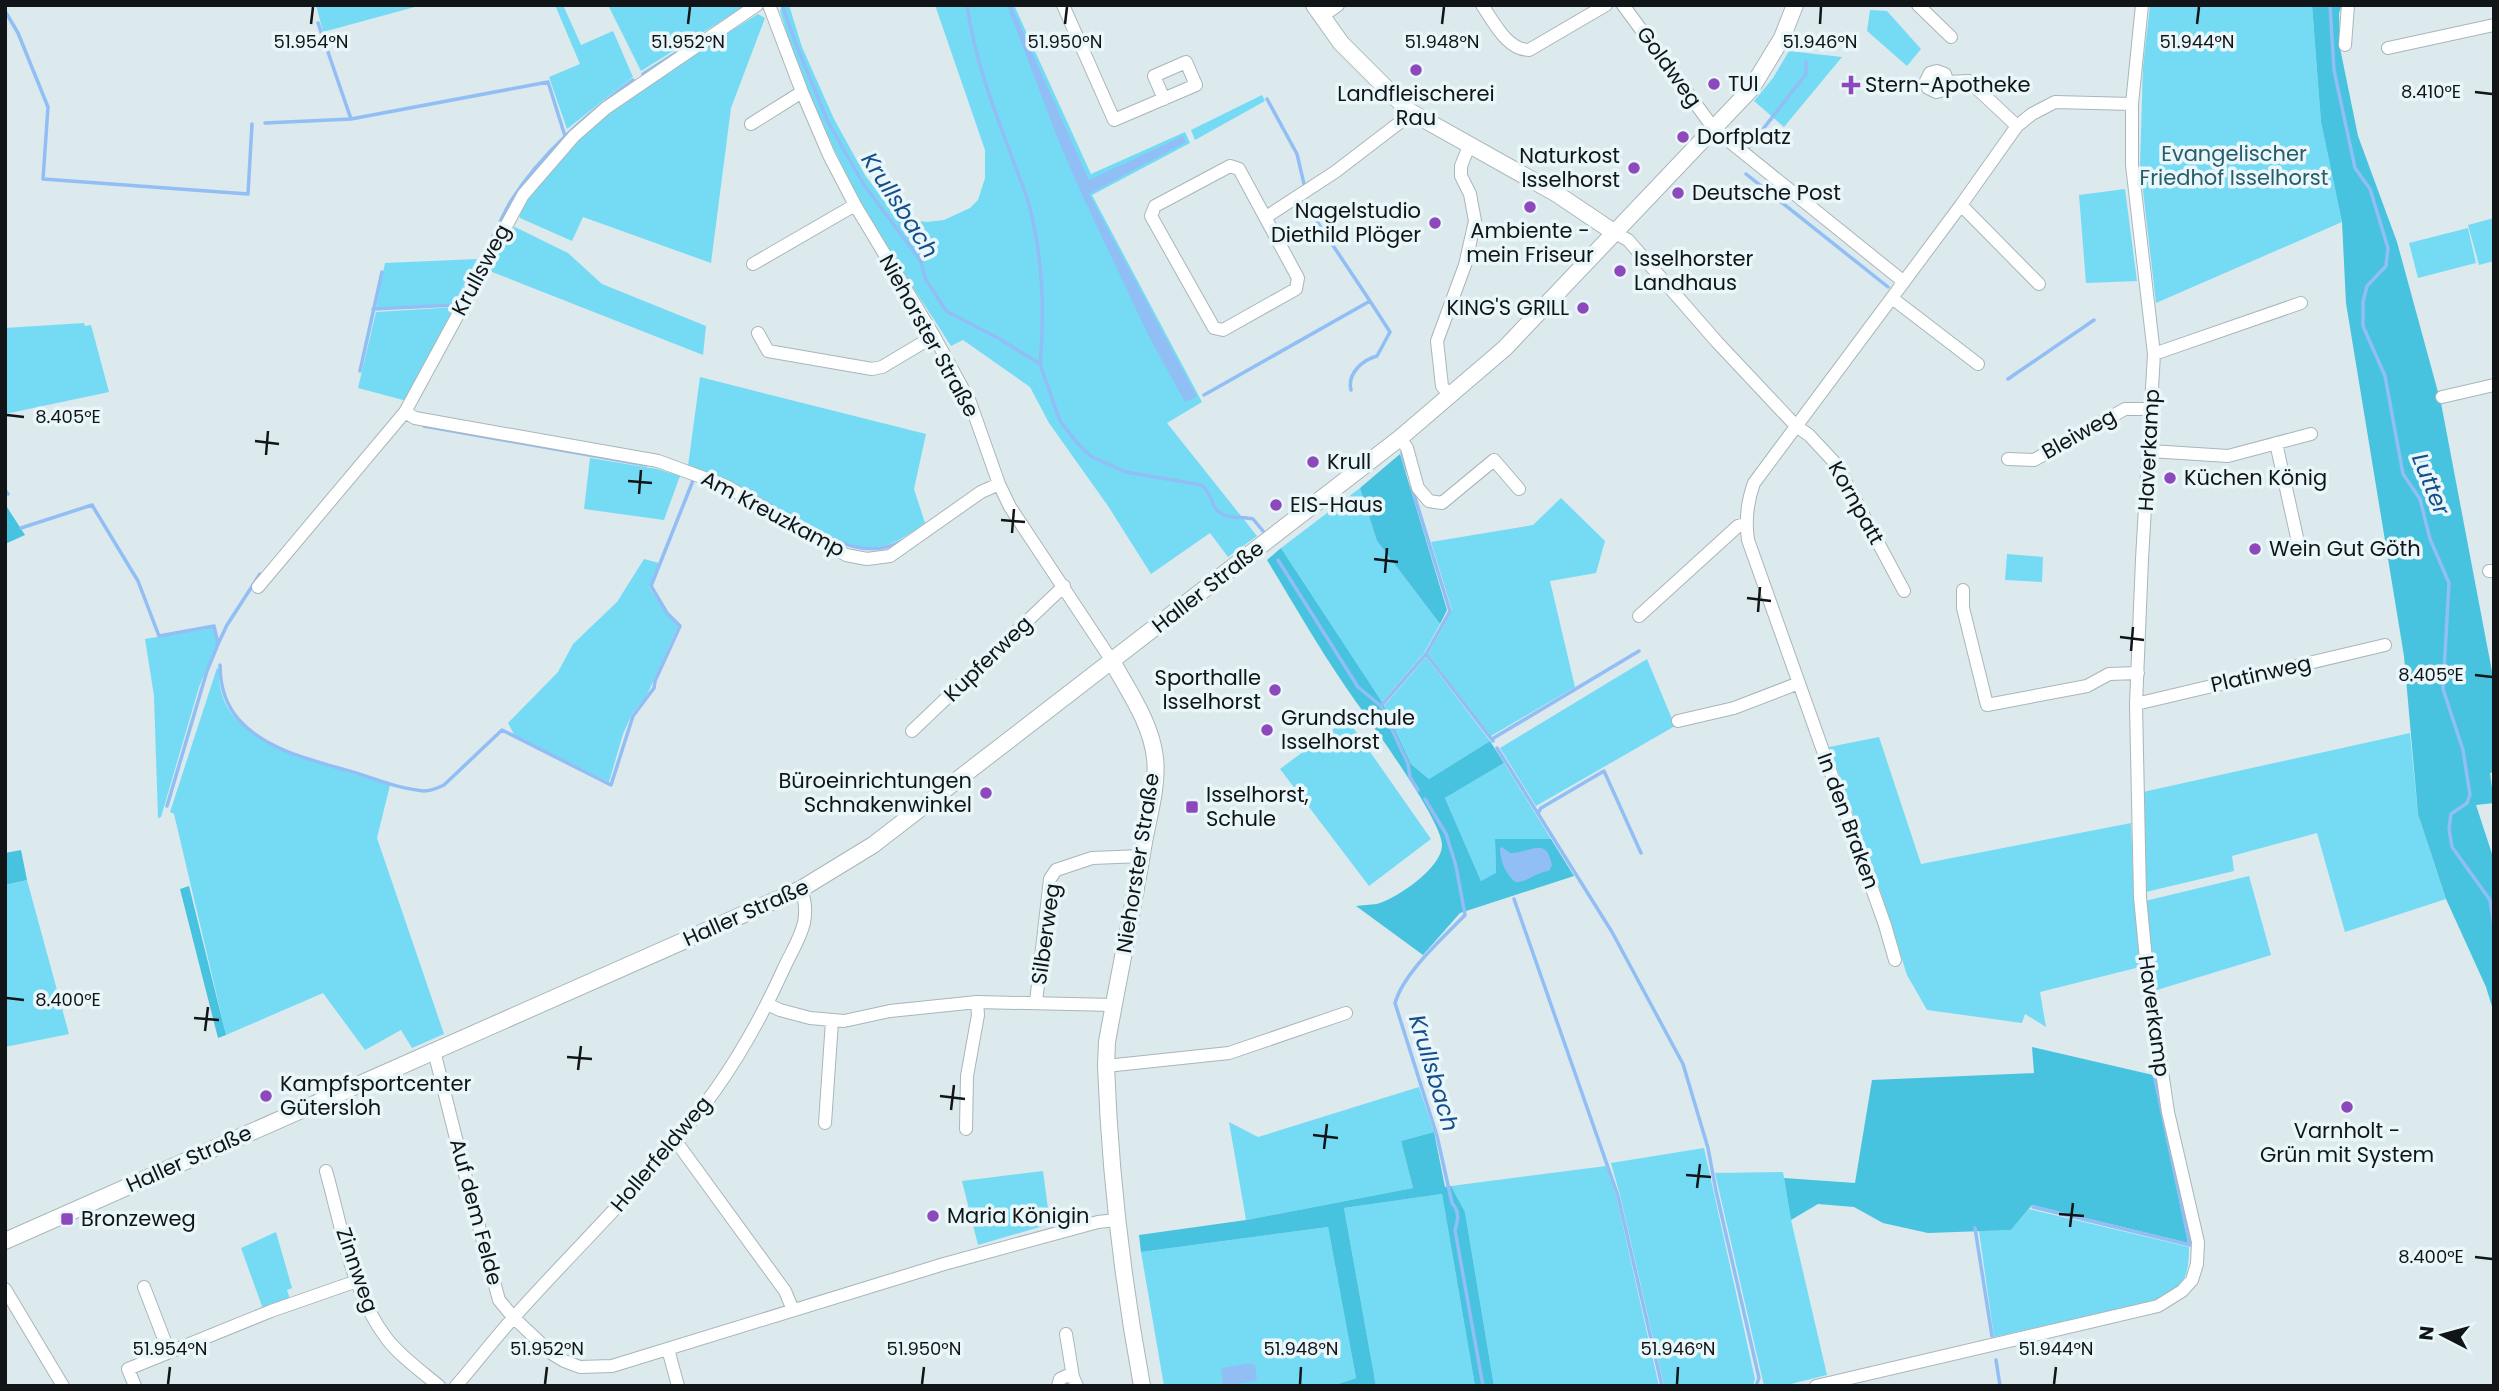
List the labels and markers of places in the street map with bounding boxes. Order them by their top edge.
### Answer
marker: Landfleischerei Rau [1408,62,1424,78]
place label: TUI [1728,69,1759,98]
place label: Stern-Apotheke [1865,70,2031,99]
marker: TUI [1706,76,1722,92]
marker: Stern-Apotheke [1843,77,1859,93]
place label: Landfleischerei Rau [1337,79,1495,132]
place label: Dorfplatz [1697,122,1791,151]
marker: Dorfplatz [1675,129,1691,145]
place label: Naturkost Isselhorst [1519,141,1620,194]
marker: Naturkost Isselhorst [1626,160,1642,176]
place label: Deutsche Post [1692,178,1841,207]
marker: Deutsche Post [1670,185,1686,201]
place label: Nagelstudio Diethild Plöger [1271,196,1421,249]
marker: Ambiente - mein Friseur [1522,199,1538,215]
marker: Nagelstudio Diethild Plöger [1427,215,1443,231]
place label: Ambiente - mein Friseur [1466,216,1594,269]
place label: Isselhorster Landhaus [1634,244,1754,297]
marker: Isselhorster Landhaus [1612,263,1628,279]
place label: KING'S GRILL [1446,293,1569,322]
marker: KING'S GRILL [1575,300,1591,316]
place label: Krull [1327,447,1371,476]
marker: Krull [1305,454,1321,470]
place label: Küchen König [2184,463,2327,492]
marker: Küchen König [2162,470,2178,486]
place label: EIS-Haus [1290,490,1383,519]
marker: EIS-Haus [1268,497,1284,513]
place label: Wein Gut Göth [2269,534,2421,563]
marker: Wein Gut Göth [2247,541,2263,557]
place label: Sporthalle Isselhorst [1155,663,1261,716]
marker: Sporthalle Isselhorst [1267,682,1283,698]
place label: Grundschule Isselhorst [1281,703,1415,756]
marker: Grundschule Isselhorst [1259,722,1275,738]
place label: Büroeinrichtungen Schnakenwinkel [778,766,972,819]
place label: Isselhorst, Schule [1206,780,1309,833]
marker: Büroeinrichtungen Schnakenwinkel [978,785,994,801]
marker: Isselhorst, Schule [1184,799,1200,815]
place label: Kampfsportcenter Gütersloh [280,1069,471,1122]
marker: Kampfsportcenter Gütersloh [258,1088,274,1104]
marker: Varnholt - Grün mit System [2339,1099,2355,1115]
place label: Varnholt - Grün mit System [2260,1116,2434,1169]
place label: Maria Königin [947,1201,1090,1230]
place label: Bronzeweg [81,1204,196,1233]
marker: Maria Königin [925,1208,941,1224]
marker: Bronzeweg [59,1211,75,1227]

